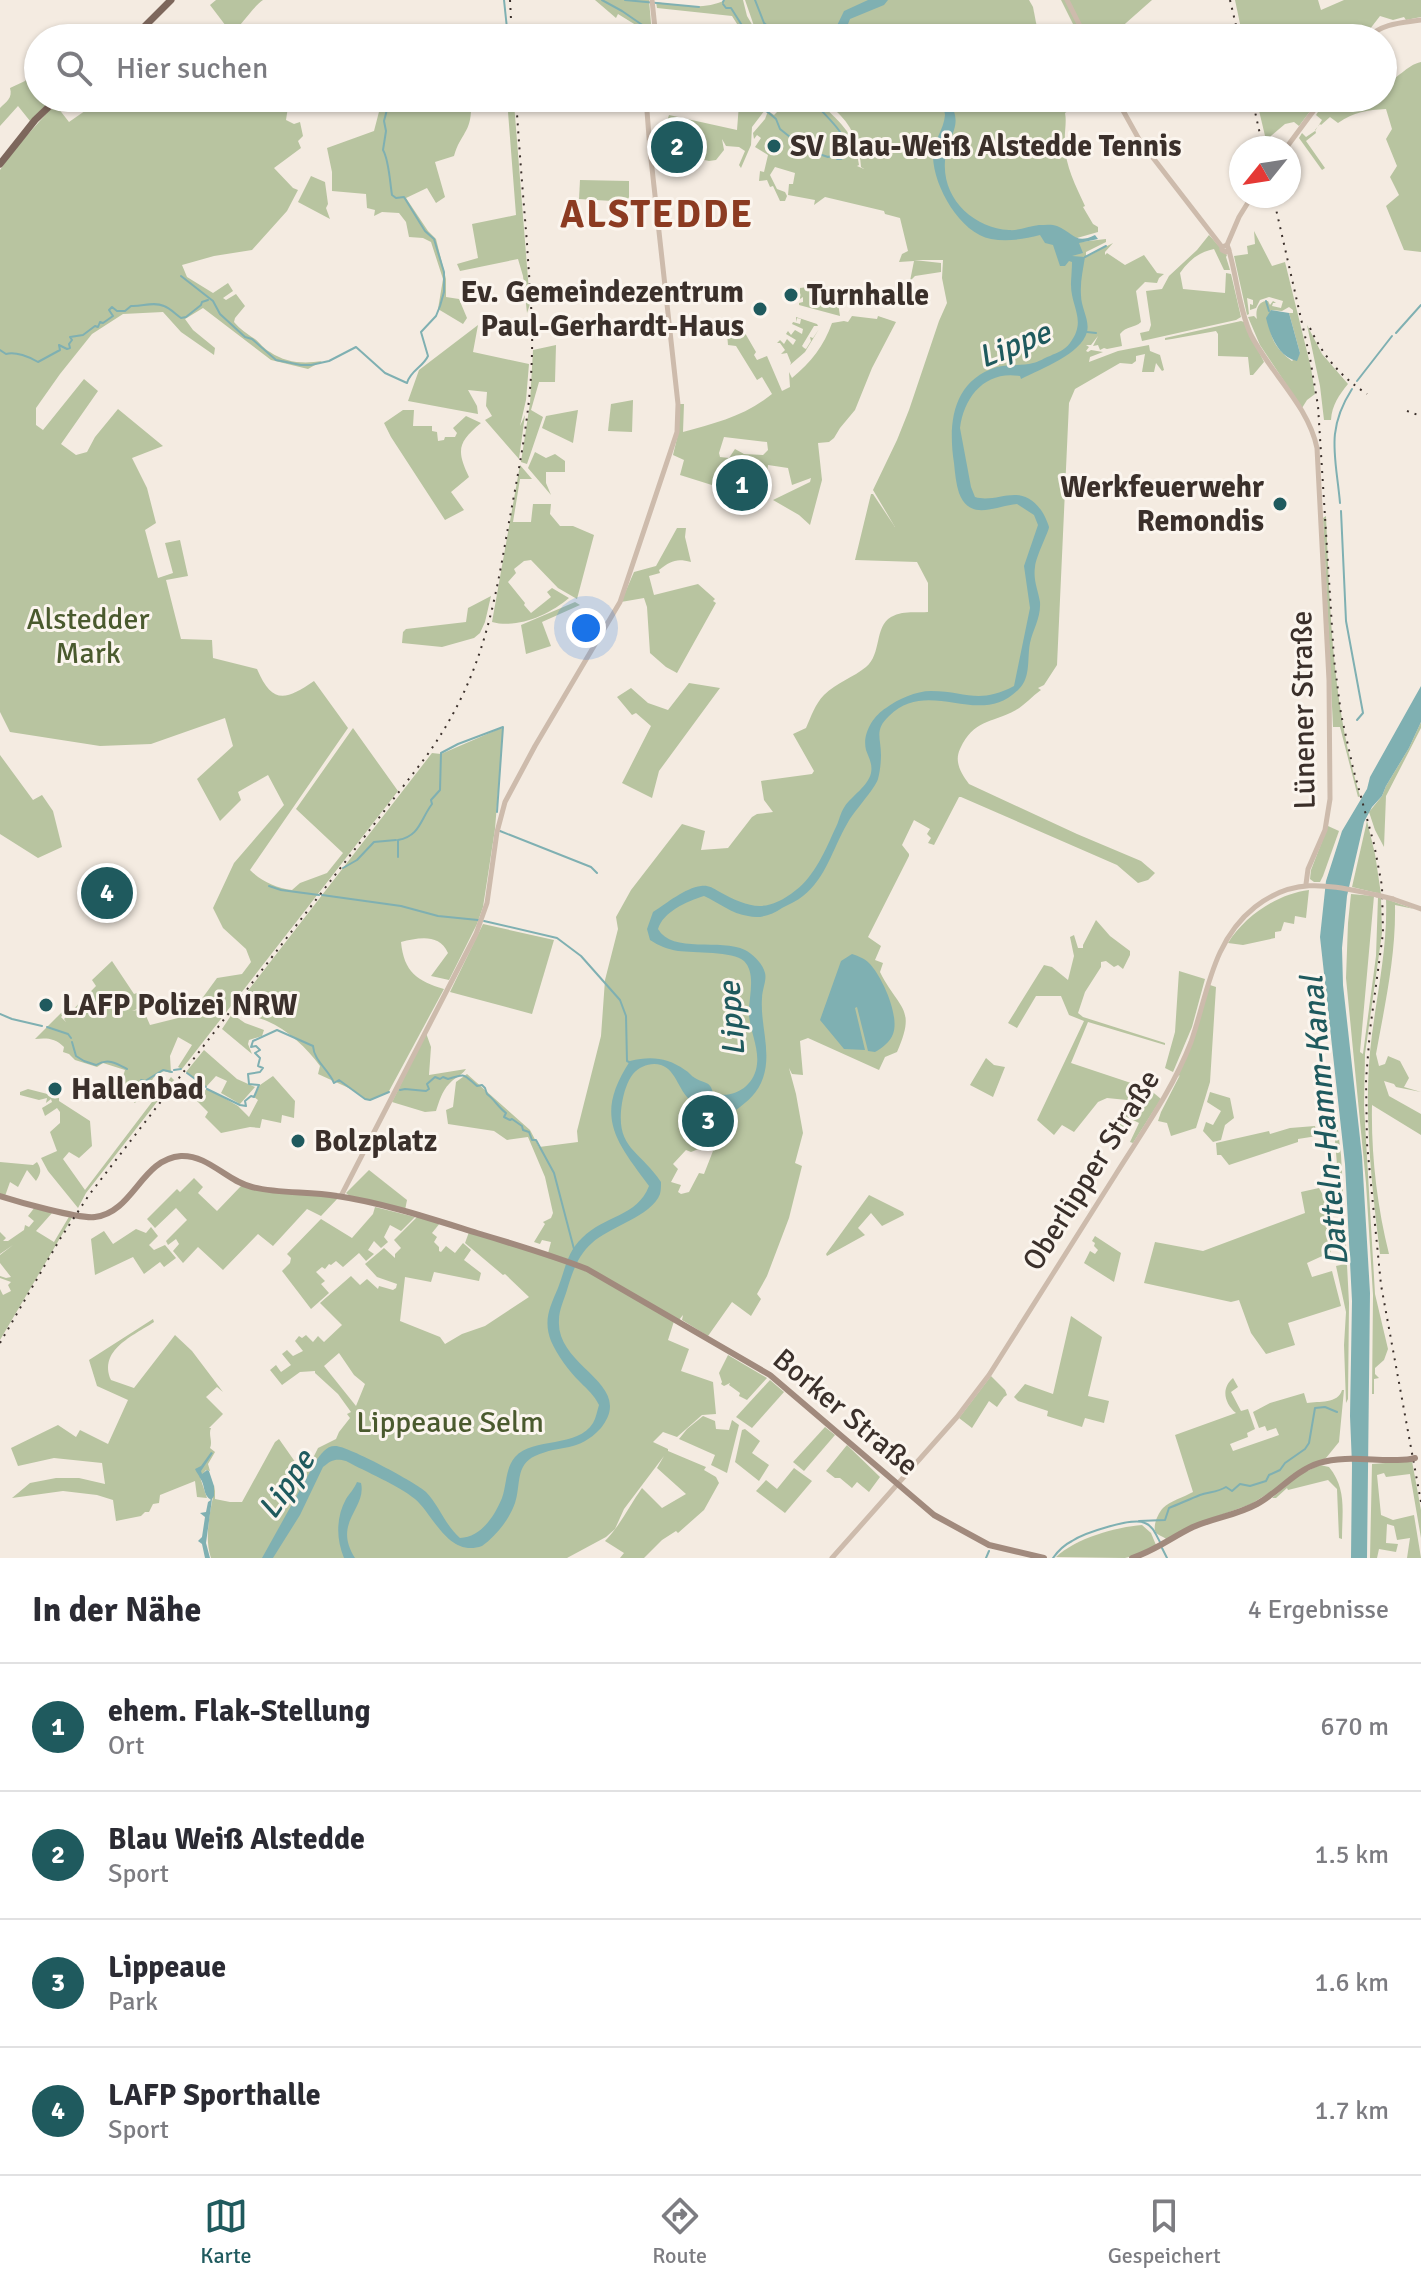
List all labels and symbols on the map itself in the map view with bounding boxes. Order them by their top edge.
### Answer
pin: 2 [651,117,703,177]
place label: SV Blau-Weiß Alstedde Tennis [790,128,1181,165]
north arrow [1229,136,1301,208]
marker: SV Blau-Weiß Alstedde Tennis [765,137,783,155]
district label: ALSTEDDE [560,191,754,238]
place label: Ev. Gemeindezentrum Paul-Gerhardt-Haus [460,274,744,345]
place label: Turnhalle [807,277,929,314]
marker: Turnhalle [782,286,800,304]
marker: Ev. Gemeindezentrum Paul-Gerhardt-Haus [751,300,769,318]
water label: Lippe [972,312,1058,377]
pin: 1 [716,455,768,515]
place label: Werkfeuerwehr Remondis [1060,469,1264,540]
marker: Werkfeuerwehr Remondis [1271,495,1289,513]
park label: Alstedder Mark [26,601,150,672]
your location [566,608,606,648]
street label: Lünener Straße [1283,610,1324,810]
pin: 4 [81,863,133,923]
water label: Datteln-Hamm-Kanal [1292,972,1357,1268]
water label: Lippe [709,978,754,1058]
place label: LAFP Polizei NRW [62,987,298,1024]
marker: LAFP Polizei NRW [37,996,55,1014]
street label: Oberlipper Straße [1015,1063,1168,1278]
place label: Hallenbad [71,1071,204,1108]
marker: Hallenbad [46,1080,64,1098]
pin: 3 [682,1091,734,1151]
place label: Bolzplatz [314,1123,437,1160]
marker: Bolzplatz [289,1132,307,1150]
street label: Borker Straße [765,1341,926,1484]
park label: Lippeaue Selm [356,1404,544,1441]
water label: Lippe [249,1441,325,1526]

